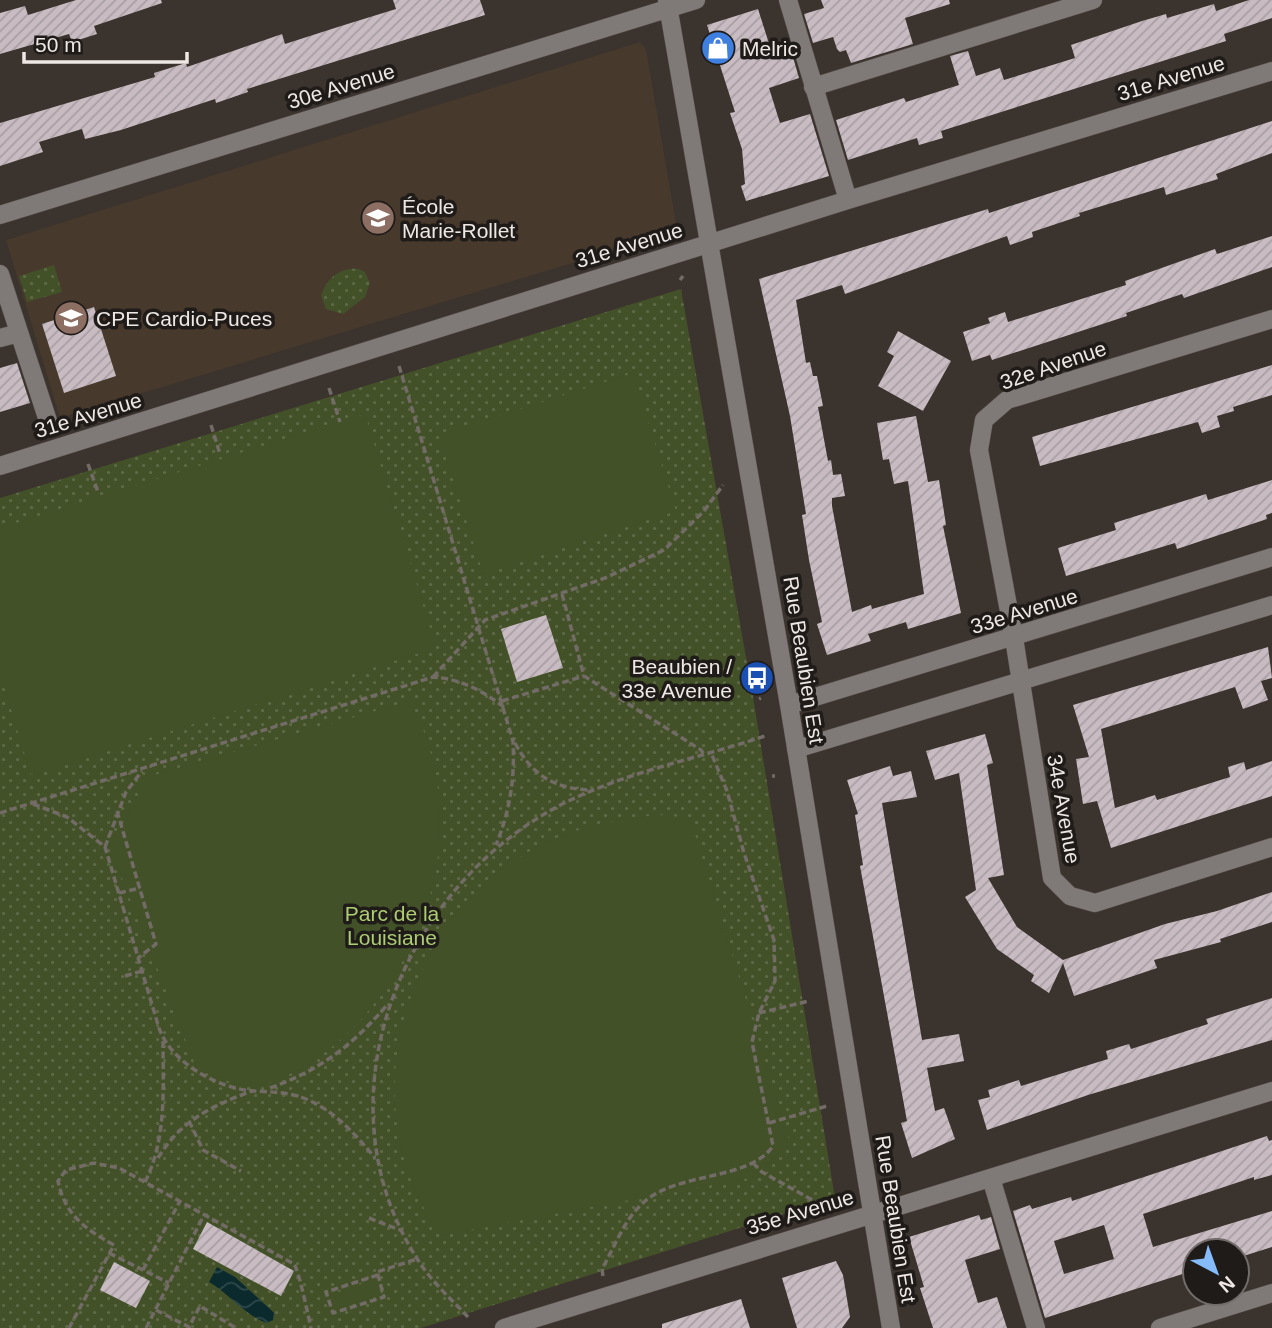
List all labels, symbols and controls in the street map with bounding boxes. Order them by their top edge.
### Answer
scale bar [24,21,187,65]
shop icon: Melric [699,29,737,67]
text: 50 m [35,33,82,56]
place label: Melric [742,37,798,60]
street label: 31e Avenue [1115,51,1227,105]
street label: 30e Avenue [285,59,397,113]
place label: École Marie-Rollet [402,195,515,242]
school or university icon: École Marie-Rollet [359,199,397,237]
street label: 31e Avenue [573,218,685,272]
school or university icon: CPE Cardio-Puces [52,299,90,337]
place label: CPE Cardio-Puces [96,307,272,330]
street label: 32e Avenue [997,336,1109,394]
street label: 31e Avenue [32,388,144,442]
street label: Rue Beaubien Est [779,575,829,746]
street label: 33e Avenue [968,584,1080,638]
place label: Beaubien / 33e Avenue [621,655,732,702]
bus stop icon: Beaubien / 33e Avenue [738,659,776,697]
street label: 34e Avenue [1043,753,1085,865]
park label: Parc de la Louisiane [345,902,440,949]
street label: Rue Beaubien Est [871,1134,921,1305]
street label: 35e Avenue [744,1185,856,1239]
north arrow [1181,1237,1251,1307]
text: N [1215,1272,1239,1297]

